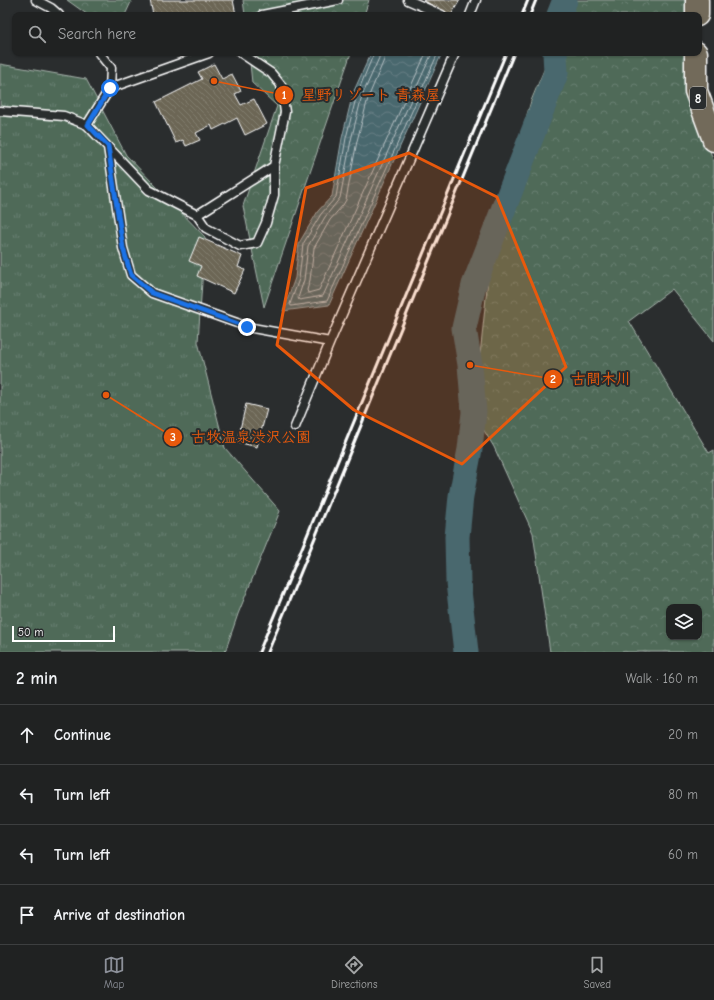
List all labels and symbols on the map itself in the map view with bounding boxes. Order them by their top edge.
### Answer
route start [101,79,119,97]
callout: 星野リゾート 青森屋 [274,82,449,109]
text: 星野リゾート 青森屋 [301,86,441,104]
road number: 8 [690,87,706,109]
text: 1 [282,88,287,102]
route end [238,318,256,336]
callout: 古間木川 [543,366,639,393]
text: 古間木川 [571,370,631,388]
text: 2 [550,372,556,386]
callout: 古牧温泉渋沢公園 [163,423,319,450]
text: 古牧温泉渋沢公園 [191,428,311,446]
text: 3 [170,430,176,444]
scale bar [12,624,115,643]

